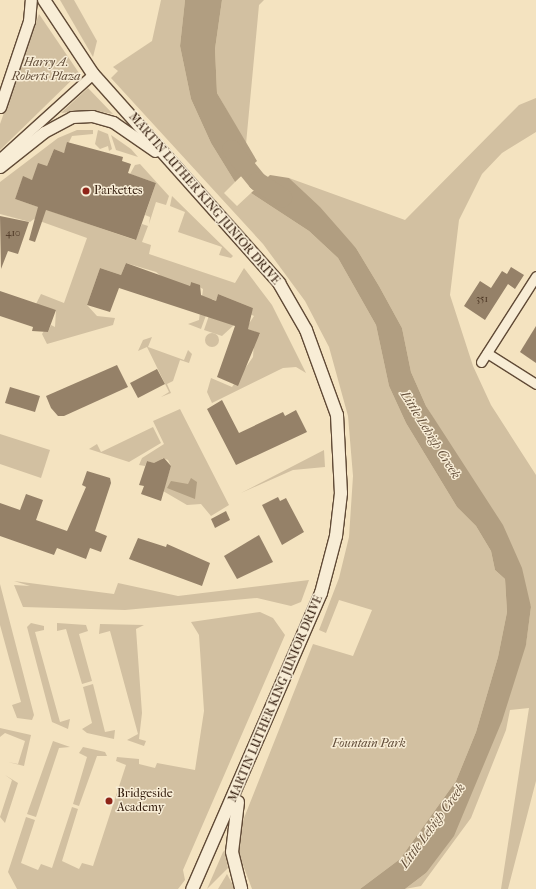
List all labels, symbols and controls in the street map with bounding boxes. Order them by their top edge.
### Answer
park label: Harry A. Roberts Plaza [11,56,81,84]
street label: MARTIN LUTHER KING JUNIOR DRIVE [125,110,283,288]
place label: Parkettes [94,184,143,198]
marker: Parkettes [81,186,91,196]
house number: 410 [6,228,20,240]
house number: 351 [476,294,488,306]
water label: Little Lehigh Creek [397,388,463,482]
street label: MARTIN LUTHER KING JUNIOR DRIVE [226,593,326,805]
park label: Fountain Park [332,737,406,751]
water label: Little Lehigh Creek [397,780,469,872]
place label: Bridgeside Academy [117,787,173,815]
marker: Bridgeside Academy [104,796,114,806]

